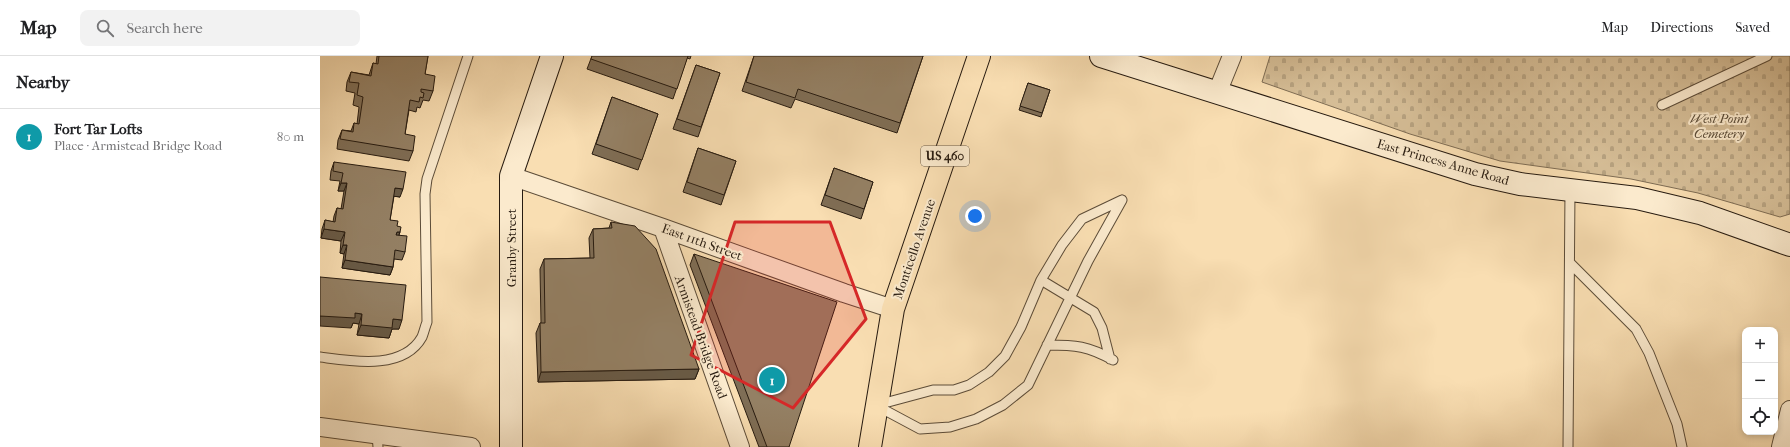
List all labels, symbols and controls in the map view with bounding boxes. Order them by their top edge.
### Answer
search box [80,10,360,46]
text: Map [20,17,56,39]
icon: search [94,17,116,39]
text: Search here [126,19,203,37]
text: Map [1601,19,1628,36]
text: Directions [1650,19,1713,36]
text: Saved [1735,19,1770,36]
text: Nearby [16,72,70,92]
park label: West Point Cemetery [1690,111,1749,141]
text: Fort Tar Lofts [54,120,142,138]
text: 1 [27,129,31,144]
text: 80 m [277,129,304,144]
street label: East Princess Anne Road [1375,136,1512,188]
text: Place · Armistead Bridge Road [54,138,222,153]
road number: US 460 [921,146,969,166]
street label: Monticello Avenue [890,197,938,301]
your location [965,206,985,226]
street label: Granby Street [504,208,519,287]
street label: East 11th Street [660,221,745,264]
street label: Armistead Bridge Road [671,272,731,402]
map controls [1742,327,1778,435]
button: + [1742,327,1778,363]
button: − [1742,363,1778,399]
pin: 1 [759,365,785,395]
button: locate [1742,399,1778,435]

